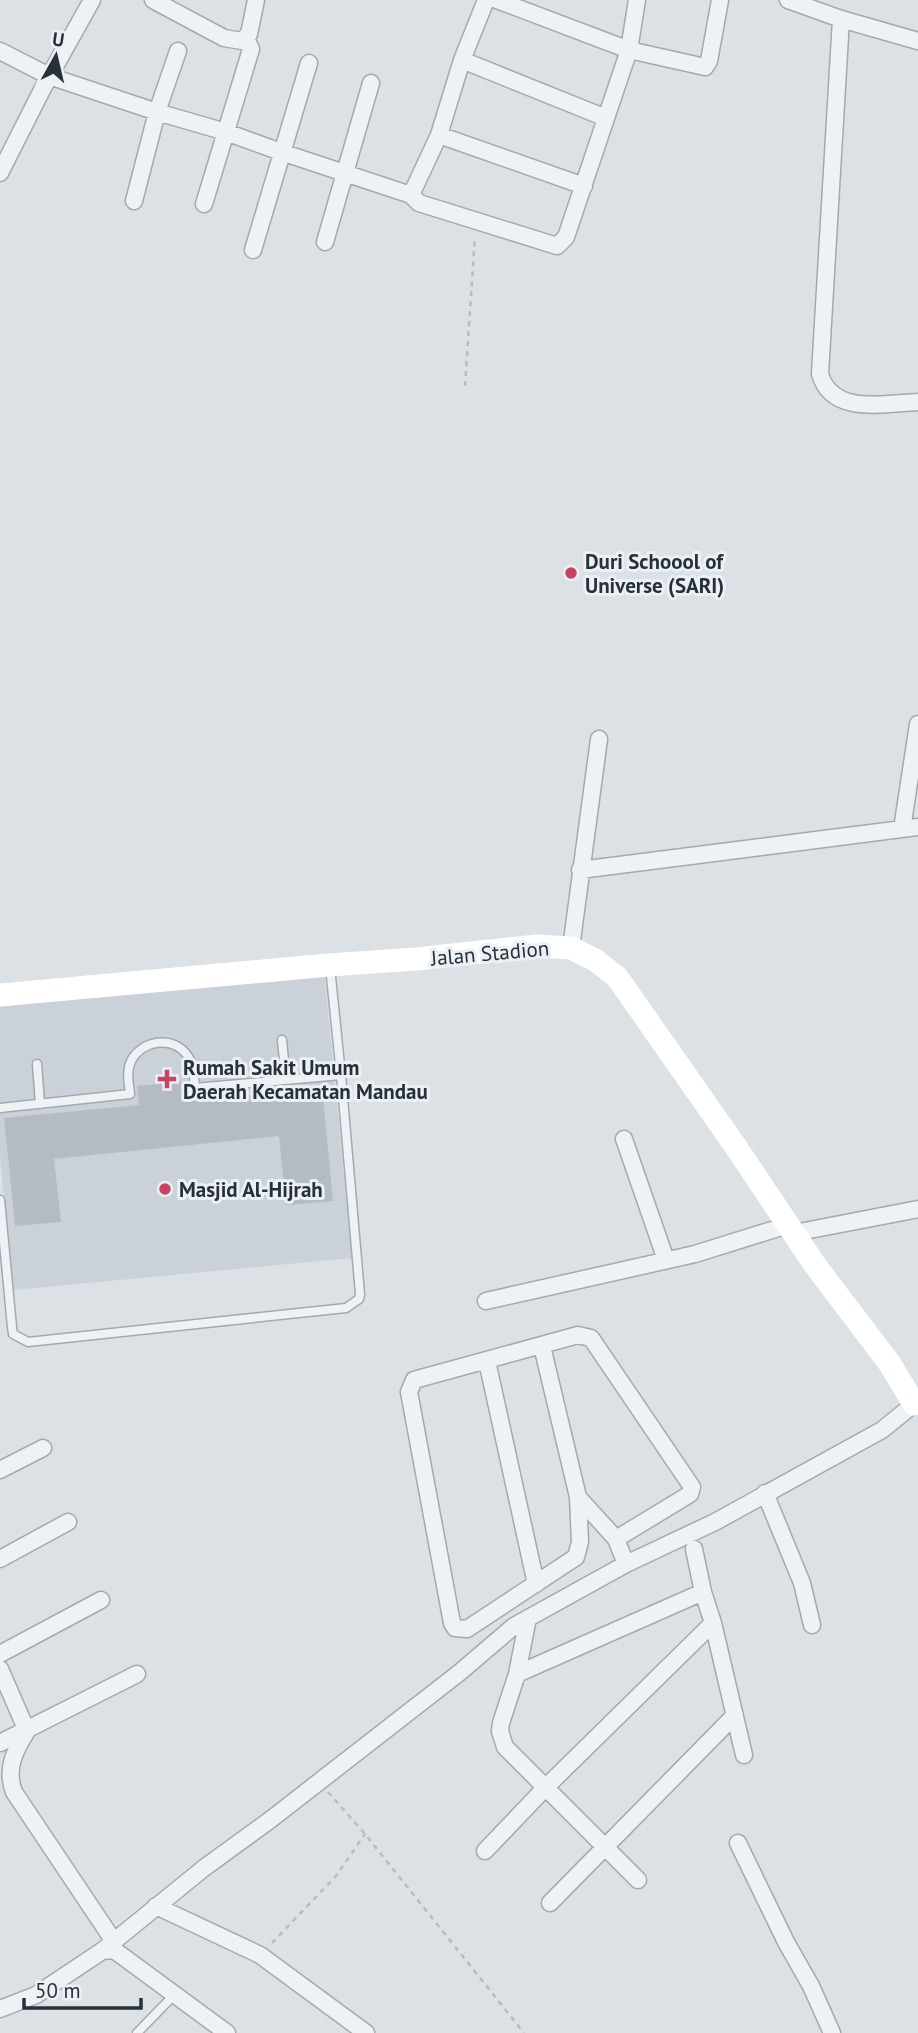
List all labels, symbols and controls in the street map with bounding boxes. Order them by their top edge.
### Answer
north arrow [21,21,91,91]
text: U [51,26,66,52]
place label: Duri Schoool of Universe (SARI) [585,548,724,599]
marker: Duri Schoool of Universe (SARI) [563,565,579,581]
street label: Jalan Stadion [429,934,550,972]
place label: Rumah Sakit Umum Daerah Kecamatan Mandau [183,1054,428,1105]
marker: Rumah Sakit Umum Daerah Kecamatan Mandau [157,1069,177,1089]
place label: Masjid Al-Hijrah [179,1176,323,1203]
marker: Masjid Al-Hijrah [157,1181,173,1197]
scale bar [24,1966,142,2010]
text: 50 m [35,1977,81,2004]

